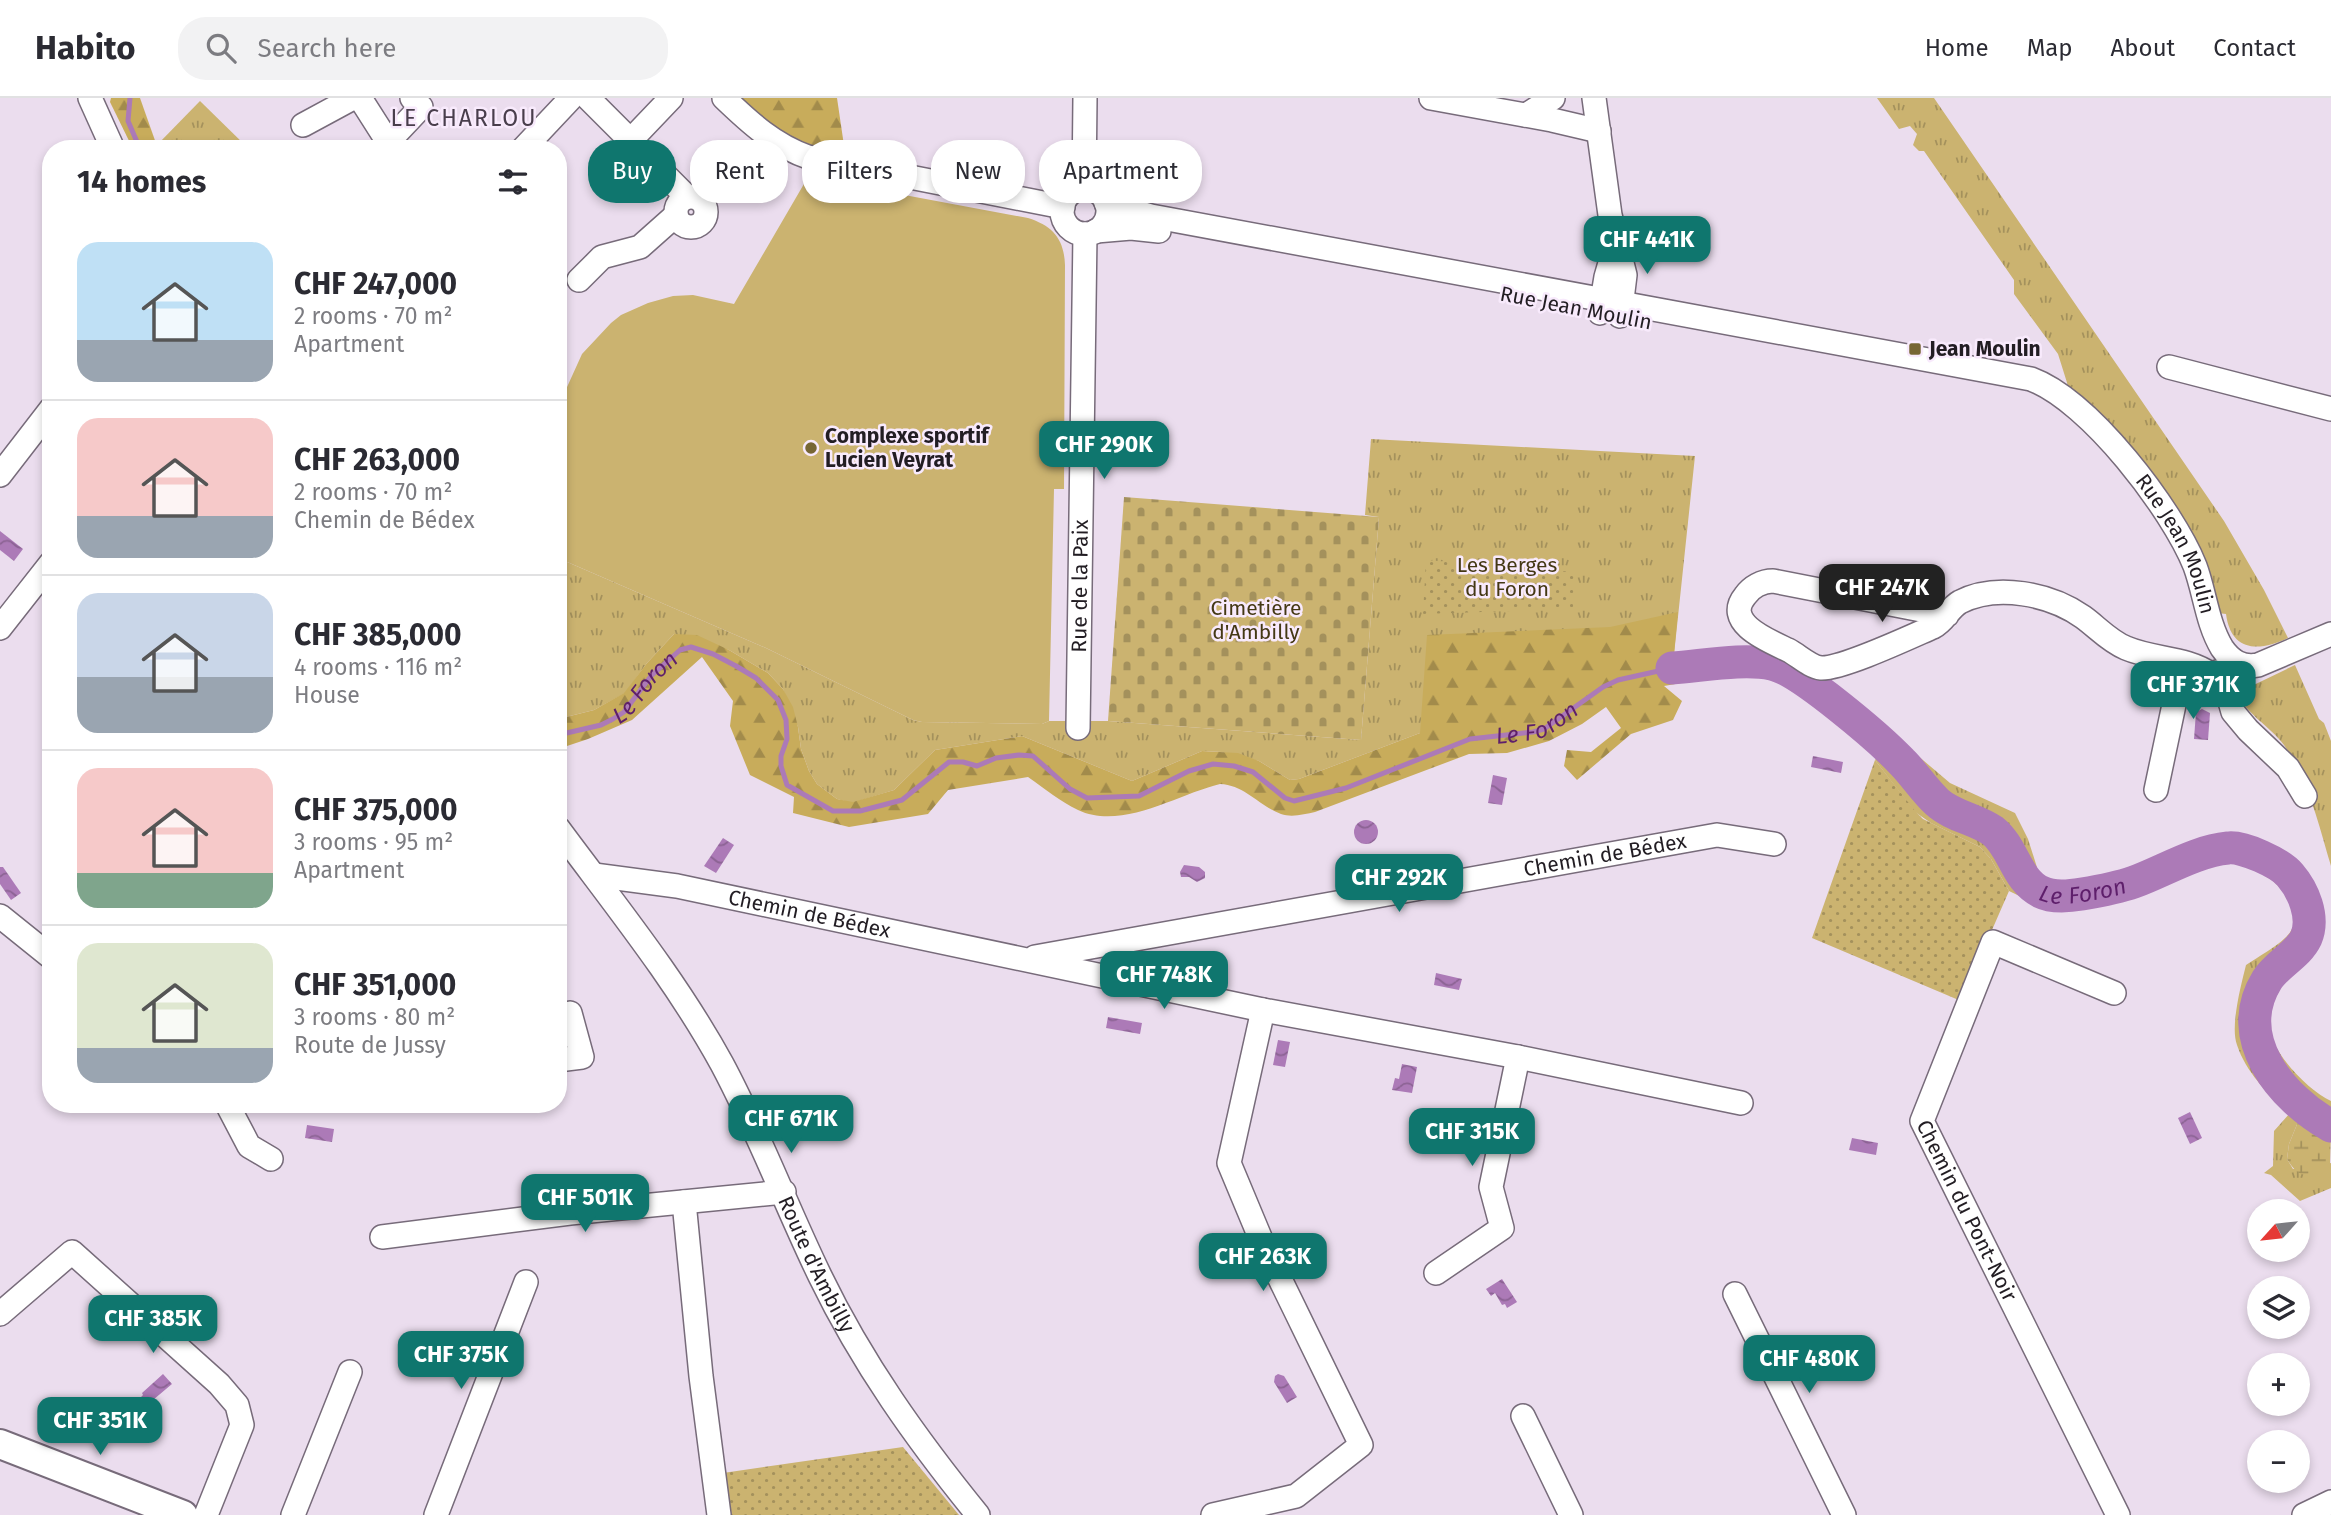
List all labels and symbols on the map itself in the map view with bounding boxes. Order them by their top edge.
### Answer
district label: LE CHARLOU [390,104,538,132]
pin: CHF 441K [1575,216,1719,276]
street label: Rue Jean Moulin [1498,281,1654,335]
place label: Jean Moulin [1928,336,2041,362]
marker: Jean Moulin [1907,341,1923,357]
pin: CHF 290K [1032,422,1176,481]
place label: Complexe sportif Lucien Veyrat [825,423,991,473]
marker: Complexe sportif Lucien Veyrat [803,440,819,456]
street label: Rue Jean Moulin [2130,469,2221,617]
street label: Rue de la Paix [1066,518,1094,653]
park label: Les Berges du Foron [1457,552,1557,602]
pin: CHF 247K [1810,564,1954,624]
park label: Cimetière d'Ambilly [1211,595,1302,645]
water label: Le Foron [607,645,683,730]
pin: CHF 371K [2121,662,2265,721]
water label: Le Foron [1494,695,1583,750]
street label: Chemin de Bédex [1521,828,1689,882]
pin: CHF 292K [1327,854,1471,914]
water label: Le Foron [2036,871,2129,910]
street label: Chemin de Bédex [726,884,894,944]
pin: CHF 748K [1092,951,1236,1011]
pin: CHF 671K [719,1096,863,1155]
pin: CHF 315K [1400,1108,1544,1168]
street label: Chemin du Pont-Noir [1911,1116,2023,1306]
pin: CHF 501K [513,1174,657,1234]
street label: Route d'Ambilly [772,1192,861,1338]
north arrow [2247,1199,2310,1262]
pin: CHF 263K [1191,1234,1335,1293]
pin: CHF 385K [81,1296,225,1355]
pin: CHF 375K [389,1332,533,1391]
pin: CHF 480K [1737,1336,1881,1395]
pin: CHF 351K [28,1398,172,1457]

